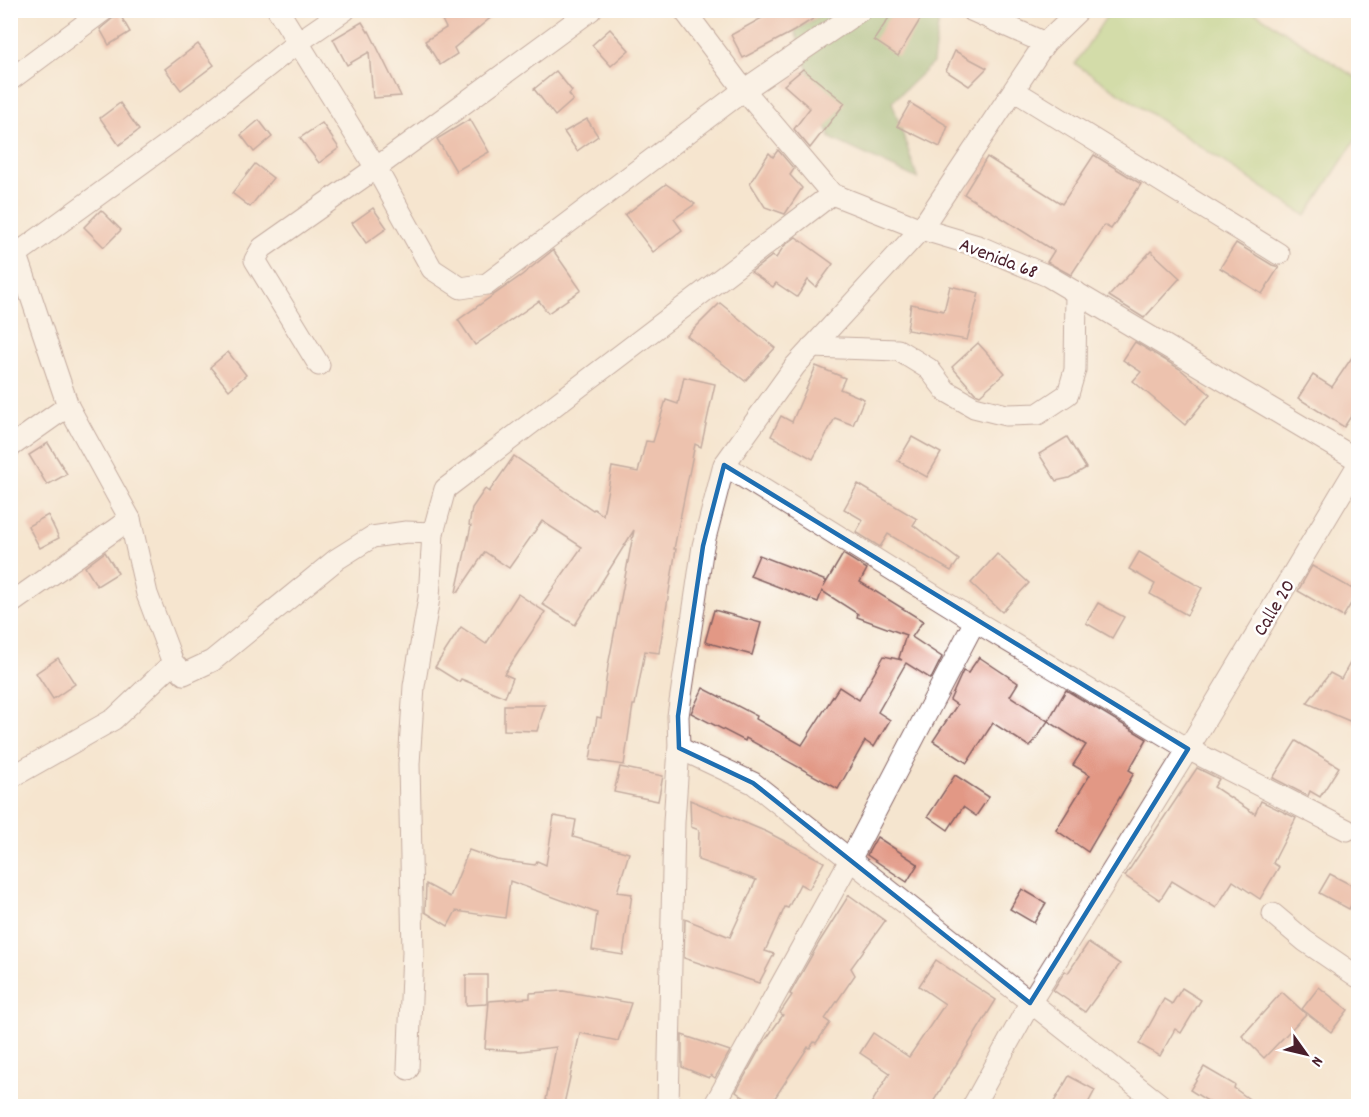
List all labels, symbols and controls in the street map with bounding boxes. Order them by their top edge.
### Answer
street label: Avenida 68 [955,232,1041,288]
street label: Calle 20 [1248,575,1303,642]
north arrow [1276,1024,1336,1084]
text: N [1305,1051,1328,1071]

